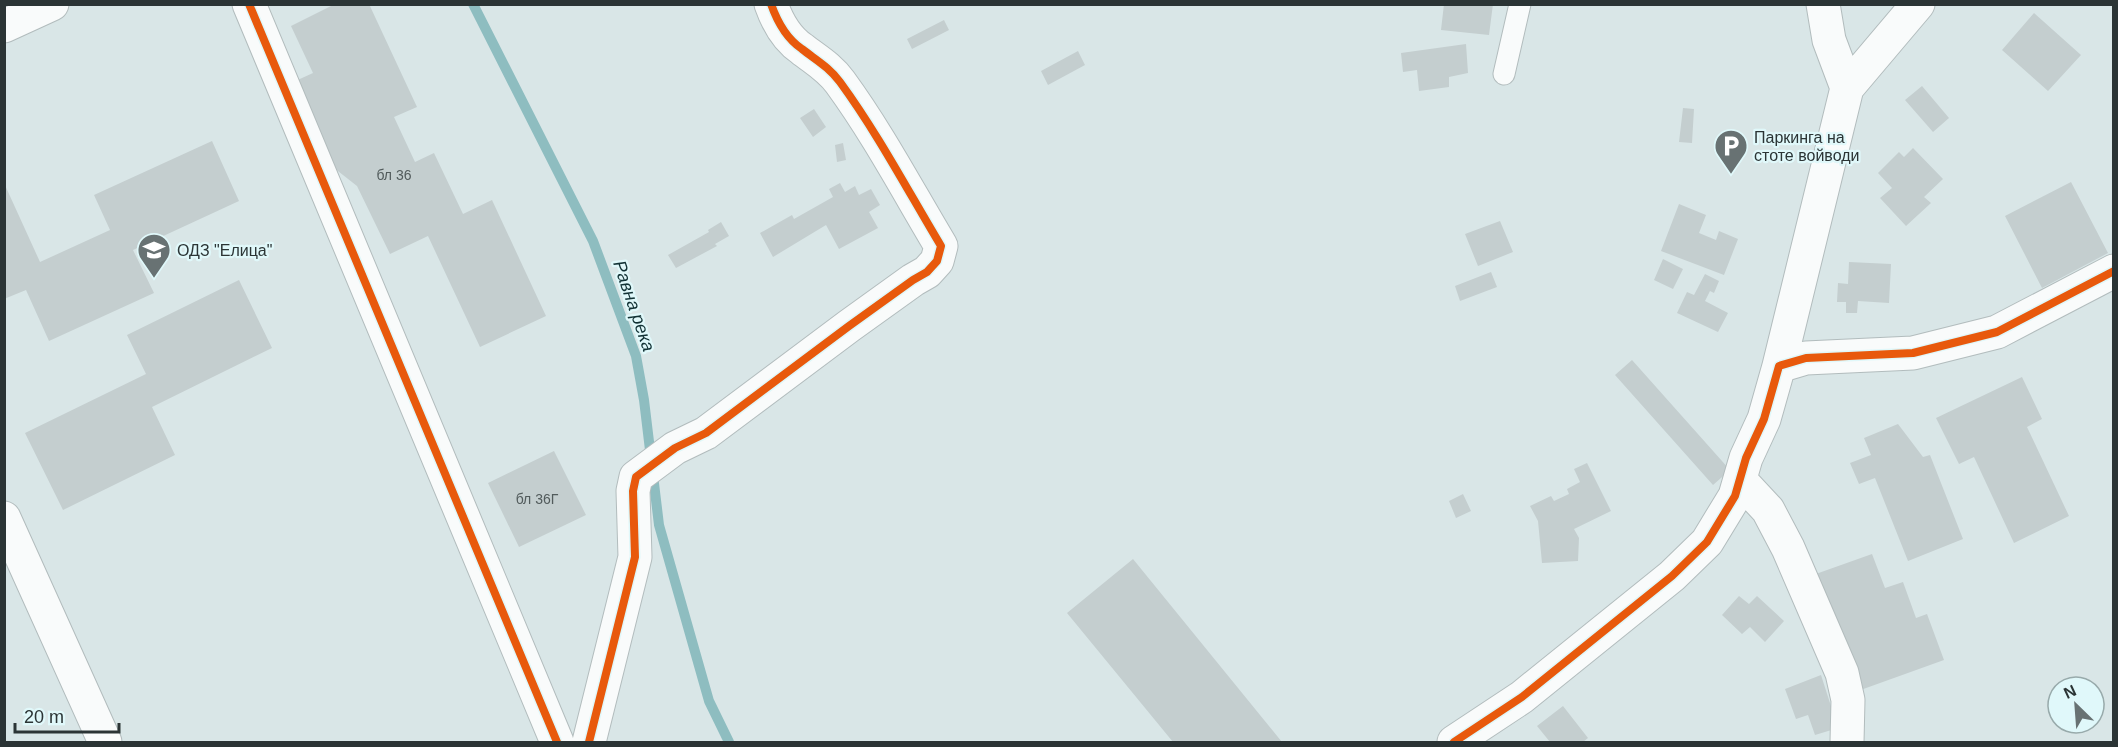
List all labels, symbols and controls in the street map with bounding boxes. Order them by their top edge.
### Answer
parking icon: Паркинга на стоте войводи [1713,128,1749,175]
place label: Паркинга на стоте войводи [1754,129,1859,164]
house number: бл 36 [376,167,412,183]
school or university icon: ОДЗ "Елица" [136,232,172,279]
place label: ОДЗ "Елица" [177,242,272,259]
water label: Равна река [609,258,659,354]
house number: бл 36Г [516,491,559,507]
north arrow [2046,675,2106,735]
text: N [2061,682,2079,702]
scale bar [15,696,118,734]
text: 20 m [24,707,64,727]

